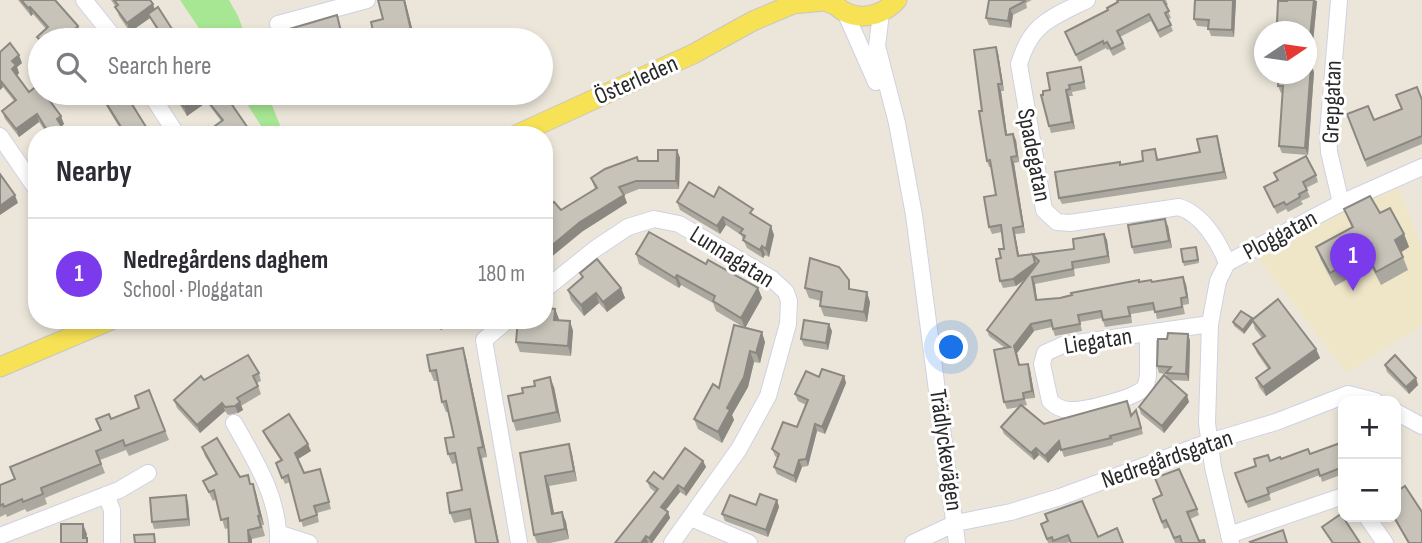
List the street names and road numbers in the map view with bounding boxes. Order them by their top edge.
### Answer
street label: Österleden [590,49,682,111]
street label: Grepgatan [1316,60,1348,144]
street label: Spadegatan [1011,106,1057,204]
street label: Ploggatan [1238,204,1322,266]
street label: Lunnagatan [684,220,780,294]
street label: Liegatan [1062,321,1134,361]
street label: Trädlyckevägen [923,387,969,513]
street label: Nedregårdsgatan [1098,423,1236,495]

